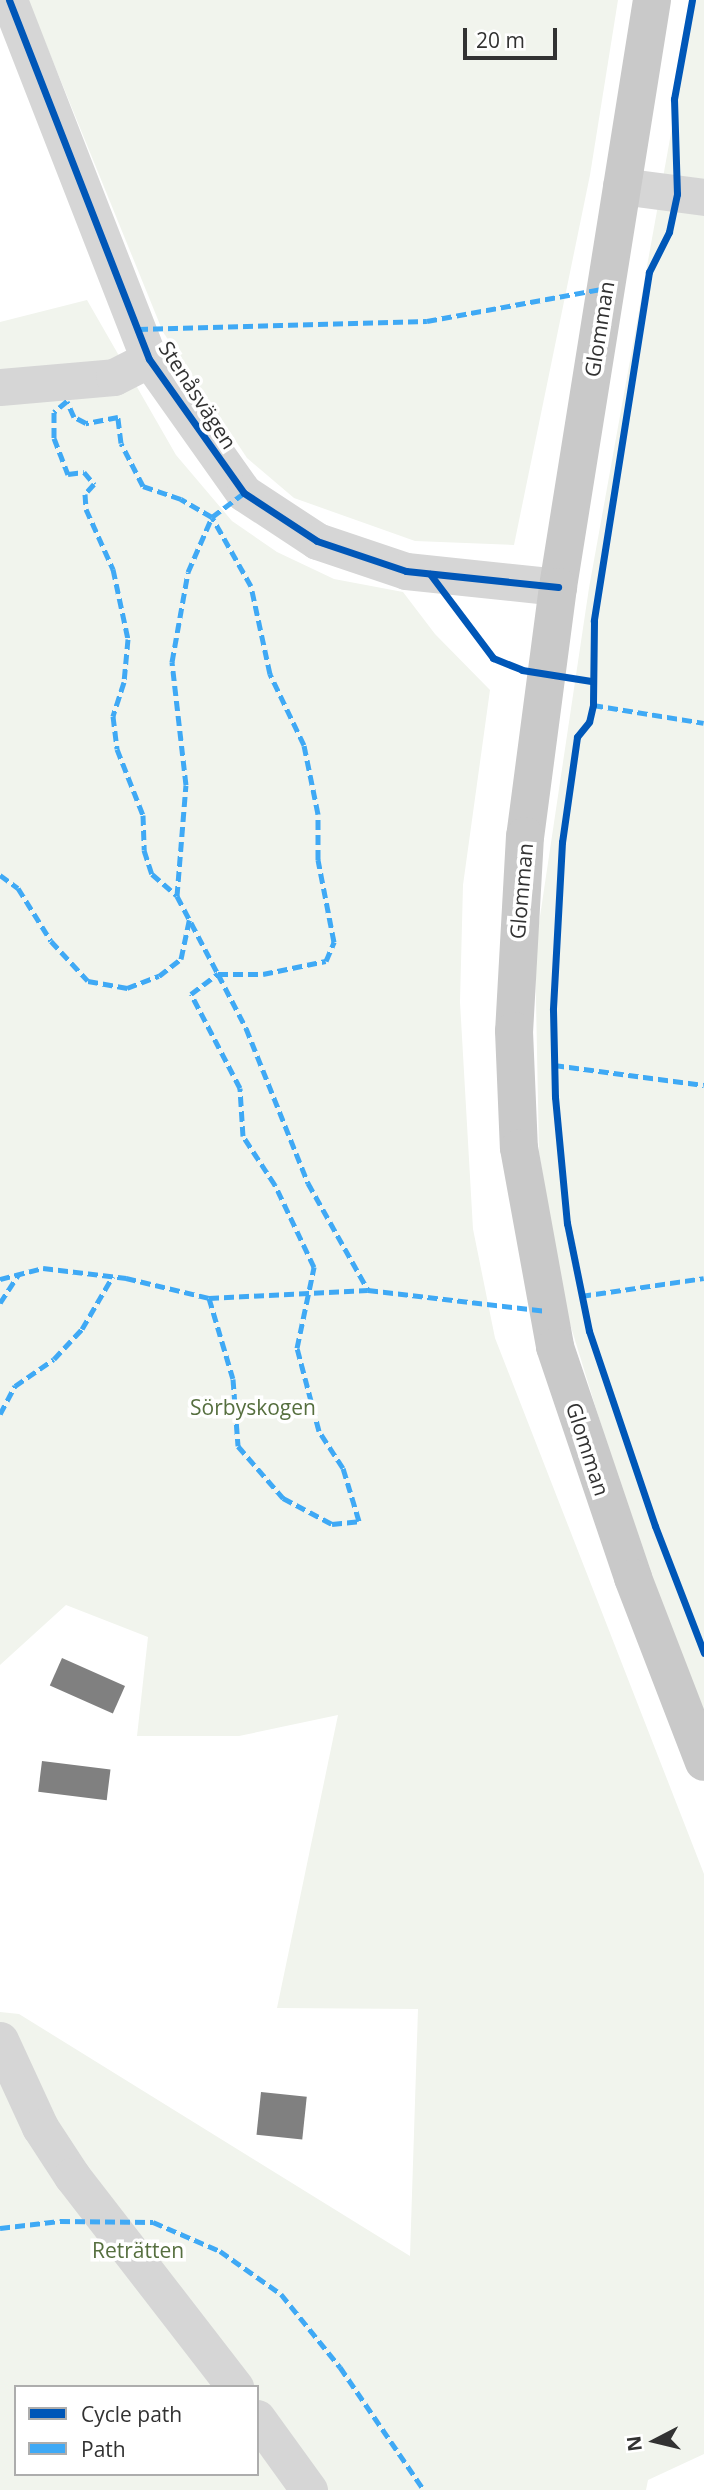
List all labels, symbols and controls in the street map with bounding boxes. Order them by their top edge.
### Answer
scale bar [466,14,560,58]
text: 20 m [476,26,525,54]
street label: Glomman [579,279,619,379]
street label: Stenåsvägen [154,336,242,454]
street label: Glomman [504,842,538,940]
park label: Sörbyskogen [190,1394,316,1420]
street label: Glomman [561,1399,615,1499]
park label: Reträtten [92,2237,184,2263]
legend [14,2385,259,2476]
text: Cycle path [81,2400,182,2428]
north arrow [620,2406,690,2476]
text: N [620,2434,648,2453]
text: Path [81,2435,126,2463]

